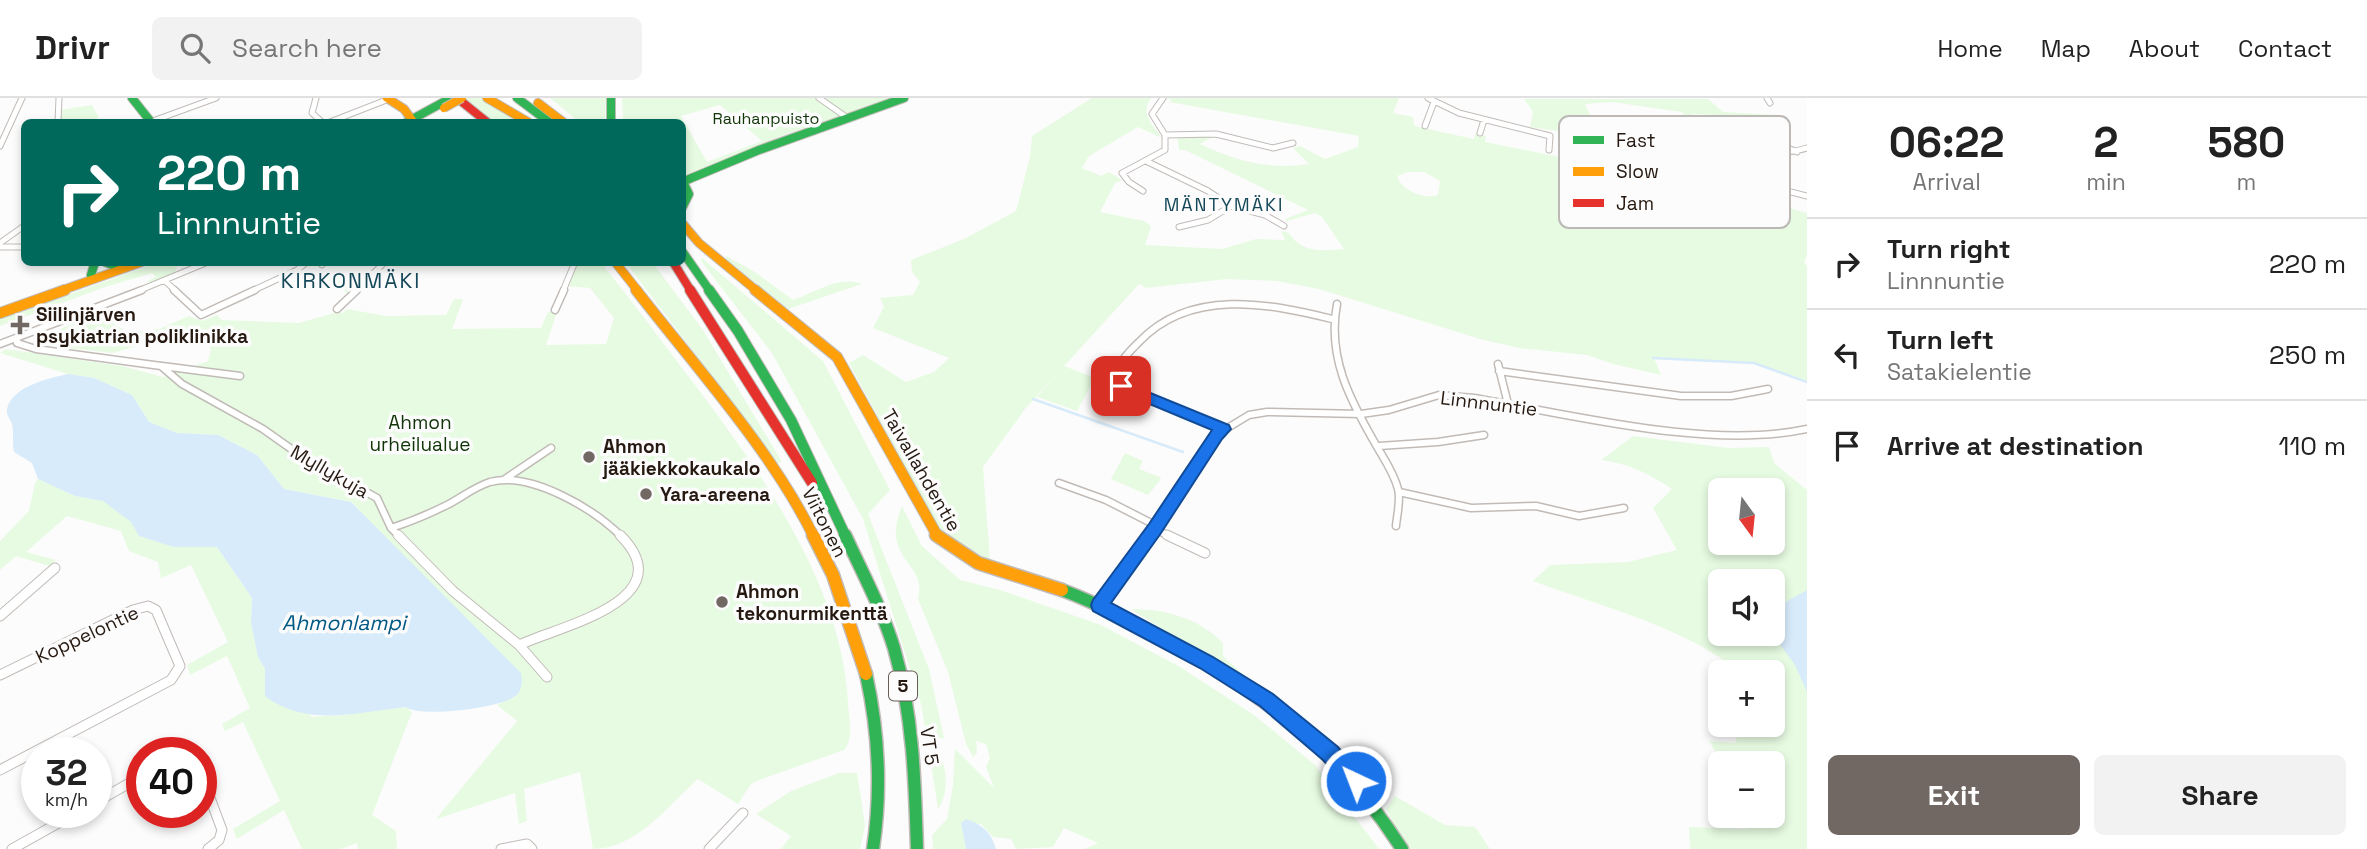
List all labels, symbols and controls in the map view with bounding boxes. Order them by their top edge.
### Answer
search box [152,17,642,80]
text: Drivr [35,27,110,69]
icon: search [176,29,214,67]
text: Search here [232,31,382,65]
text: Home [1937,33,2003,64]
text: Map [2041,33,2091,64]
text: About [2129,33,2200,64]
text: Contact [2238,33,2332,64]
park label: Rauhanpuisto [713,108,819,129]
legend [1559,116,1790,228]
text: 06:22 [1889,116,2004,169]
text: 2 [2094,116,2118,169]
text: 580 [2208,116,2285,169]
text: Fast [1616,128,1656,153]
text: 220 m [157,142,301,204]
icon: right [42,147,133,238]
text: Slow [1616,159,1659,184]
text: Arrival [1912,167,1981,197]
text: min [2086,167,2126,197]
text: m [2236,167,2256,197]
text: Jam [1616,191,1654,216]
district label: MÄNTYMÄKI [1164,193,1284,216]
text: Linnnuntie [157,203,321,243]
text: Turn right [1887,232,2011,266]
icon: right [1828,245,1866,283]
text: 220 m [2269,247,2346,281]
text: Linnnuntie [1887,266,2005,296]
district label: KIRKONMÄKI [281,267,421,294]
place label: Siilinjärven psykiatrian poliklinikka [36,302,248,349]
marker: Siilinjärven psykiatrian poliklinikka [10,315,30,335]
text: Turn left [1887,323,1994,357]
icon: left [1828,336,1866,374]
text: 250 m [2269,338,2346,372]
pin [1091,356,1151,416]
text: Satakielentie [1887,357,2032,387]
icon: arrive [1102,367,1140,405]
street label: Linnnuntie [1439,385,1539,422]
street label: Taivallahdentie [876,405,967,536]
park label: Ahmon urheilualue [369,410,471,457]
icon: arrive [1828,427,1866,465]
text: Arrive at destination [1887,429,2144,463]
text: 110 m [2279,429,2346,463]
place label: Ahmon jääkiekkokaukalo [602,434,760,481]
street label: Myllykuja [286,439,374,504]
marker: Ahmon jääkiekkokaukalo [581,449,597,465]
north arrow [1708,478,1785,555]
map controls [1708,478,1785,828]
place label: Yara-areena [660,482,770,507]
street label: Viitonen [796,483,853,562]
marker: Yara-areena [638,486,654,502]
button: sound [1708,569,1785,646]
place label: Ahmon tekonurmikenttä [736,579,888,626]
marker: Ahmon tekonurmikenttä [714,594,730,610]
street label: Koppelontie [32,600,143,669]
water label: Ahmonlampi [282,609,409,636]
button: + [1708,660,1785,737]
road number: 5 [889,672,917,700]
street label: VT 5 [914,725,945,767]
speed limit sign: 40 [126,737,217,828]
position arrow [1319,744,1393,818]
text: 32 [45,751,88,795]
button: − [1708,751,1785,828]
button: Exit [1828,755,2080,835]
button: Share [2094,755,2346,835]
text: km/h [45,788,88,811]

